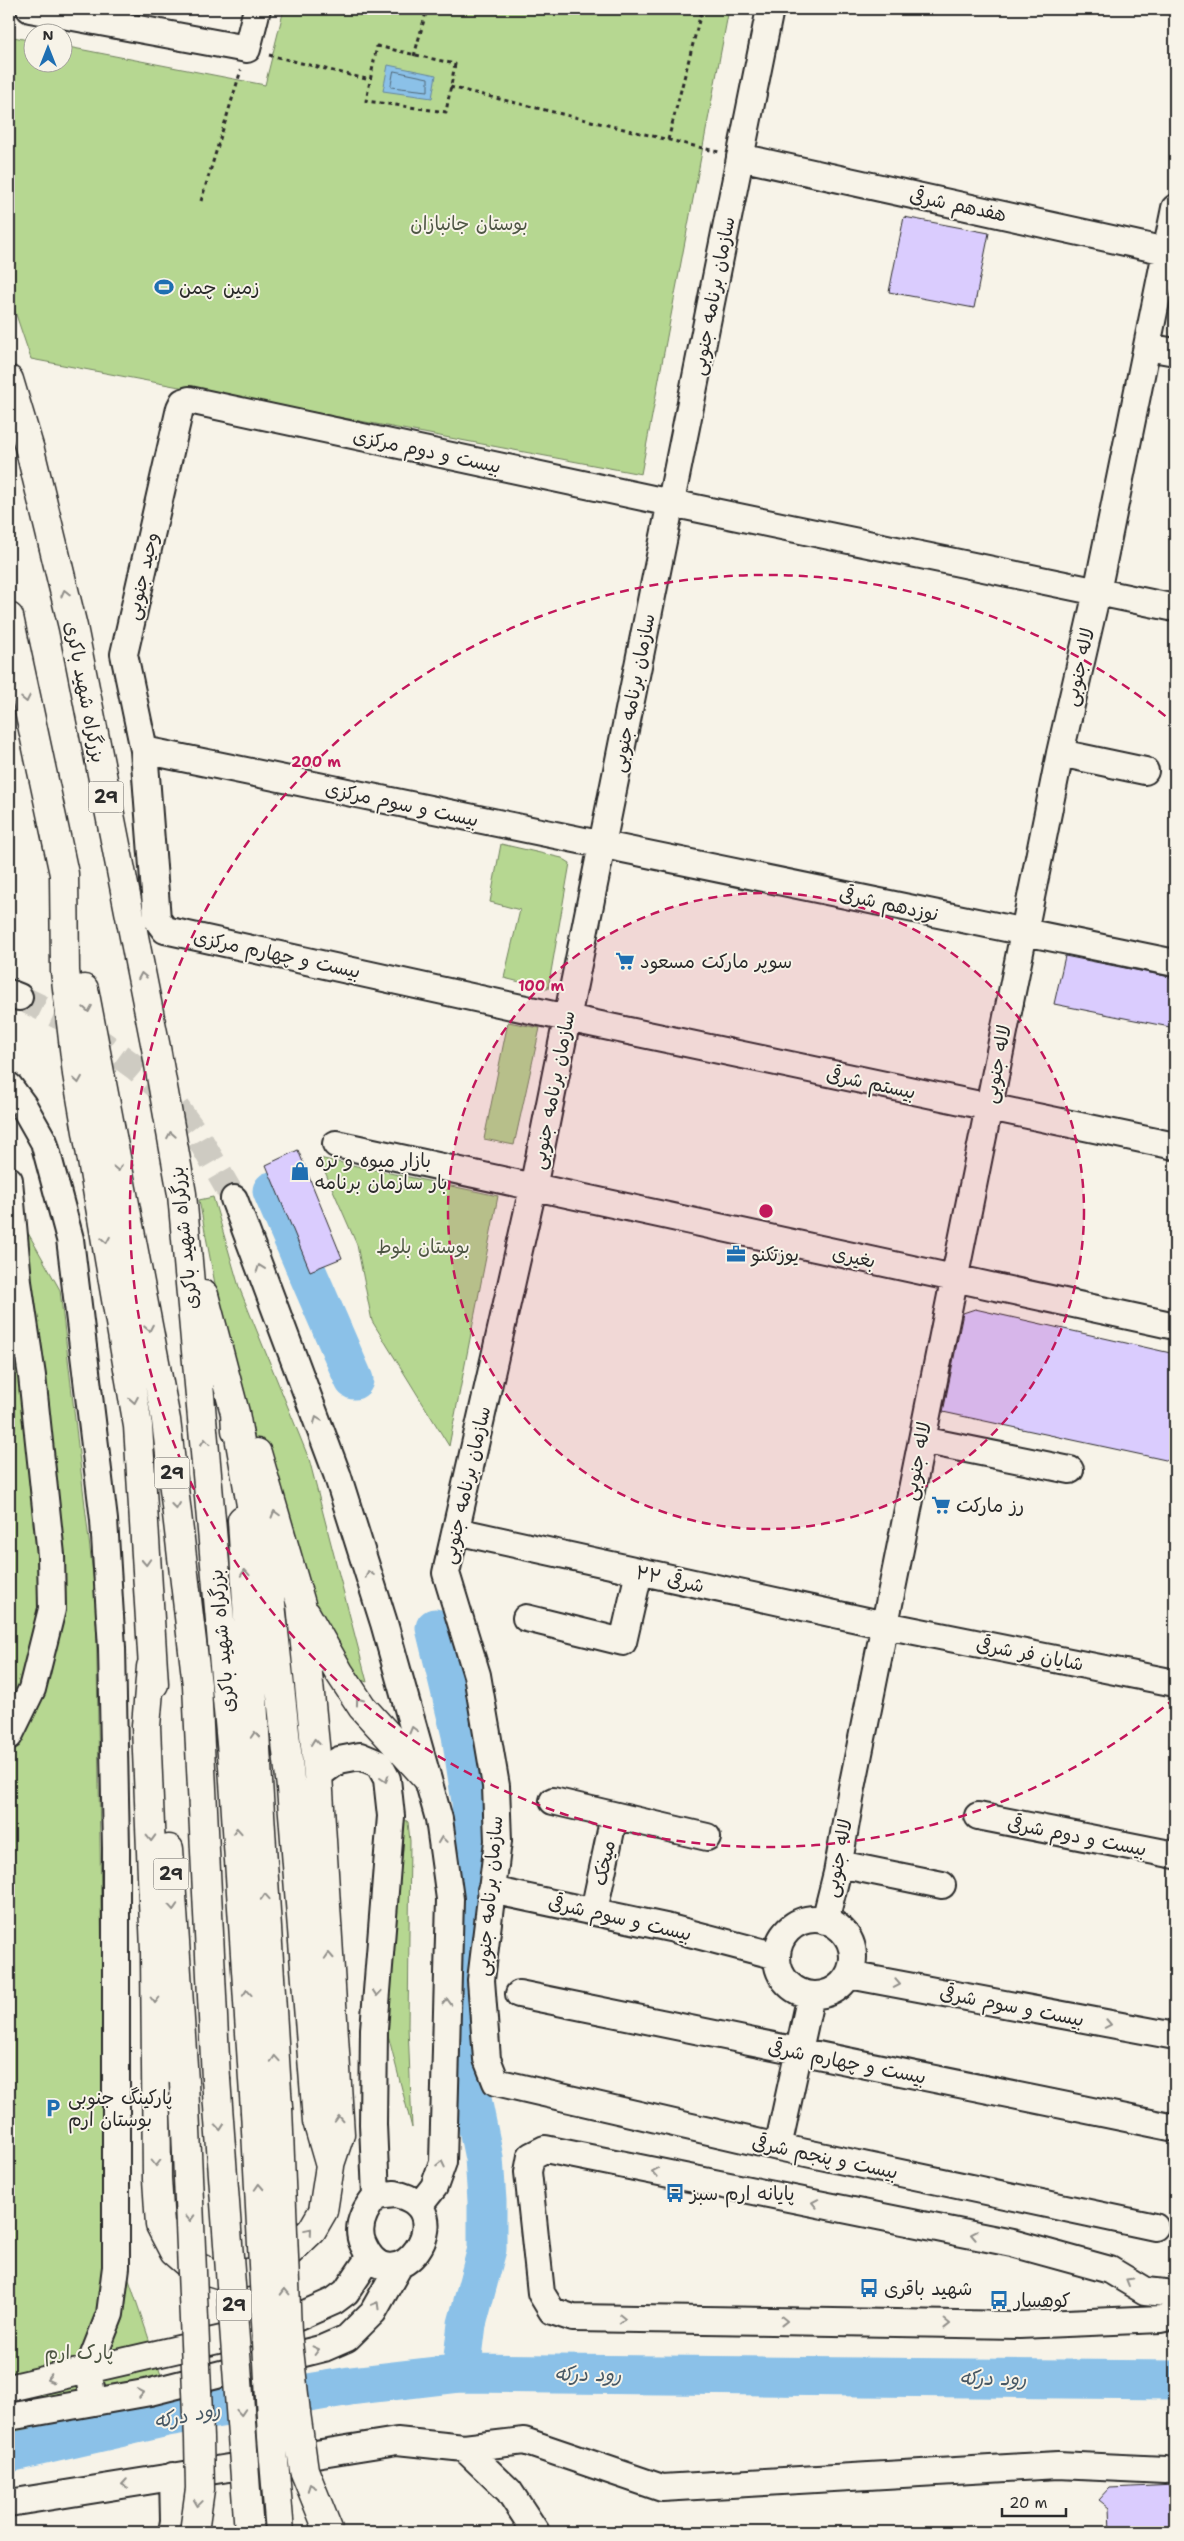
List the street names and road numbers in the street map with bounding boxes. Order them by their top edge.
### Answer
street label: هفدهم شرقی [907,183,1009,229]
street label: سازمان برنامه جنوبی [685,215,741,377]
street label: بیست و دوم مرکزی [350,423,503,481]
street label: وحید جنوبی [120,530,164,622]
street label: سازمان برنامه جنوبی [605,612,661,774]
street label: بزرگراه شهید باکری [59,619,111,765]
street label: لاله جنوبی [1058,625,1100,709]
street label: بیست و سوم مرکزی [323,776,481,834]
road number: 29 [88,782,124,812]
street label: نوزدهم شرقی [837,881,941,929]
street label: بیست و چهارم مرکزی [191,924,363,986]
street label: سازمان برنامه جنوبی [525,1009,581,1171]
street label: لاله جنوبی [977,1023,1017,1105]
street label: بیستم شرقی [824,1061,918,1107]
street label: بزرگراه شهید باکری [164,1165,204,1311]
street label: بغیری [830,1240,878,1274]
street label: سازمان برنامه جنوبی [436,1404,496,1566]
street label: لاله جنوبی [897,1420,937,1502]
road number: 29 [154,1458,190,1489]
street label: ۲۲ شرقی [633,1560,707,1598]
street label: بزرگراه شهید باکری [203,1568,241,1714]
street label: شایان فر شرقی [974,1631,1086,1677]
street label: بیست و دوم شرقی [1005,1810,1149,1864]
street label: سازمان برنامه جنوبی [470,1815,508,1977]
street label: لاله جنوبی [818,1817,858,1899]
street label: میخک [587,1838,621,1888]
road number: 29 [154,1858,188,1890]
street label: بیست و سوم شرقی [545,1889,694,1949]
street label: بیست و سوم شرقی [937,1980,1086,2034]
street label: بیست و چهارم شرقی [765,2034,928,2092]
street label: بیست و پنجم شرقی [749,2129,900,2187]
road number: 29 [216,2290,252,2320]

